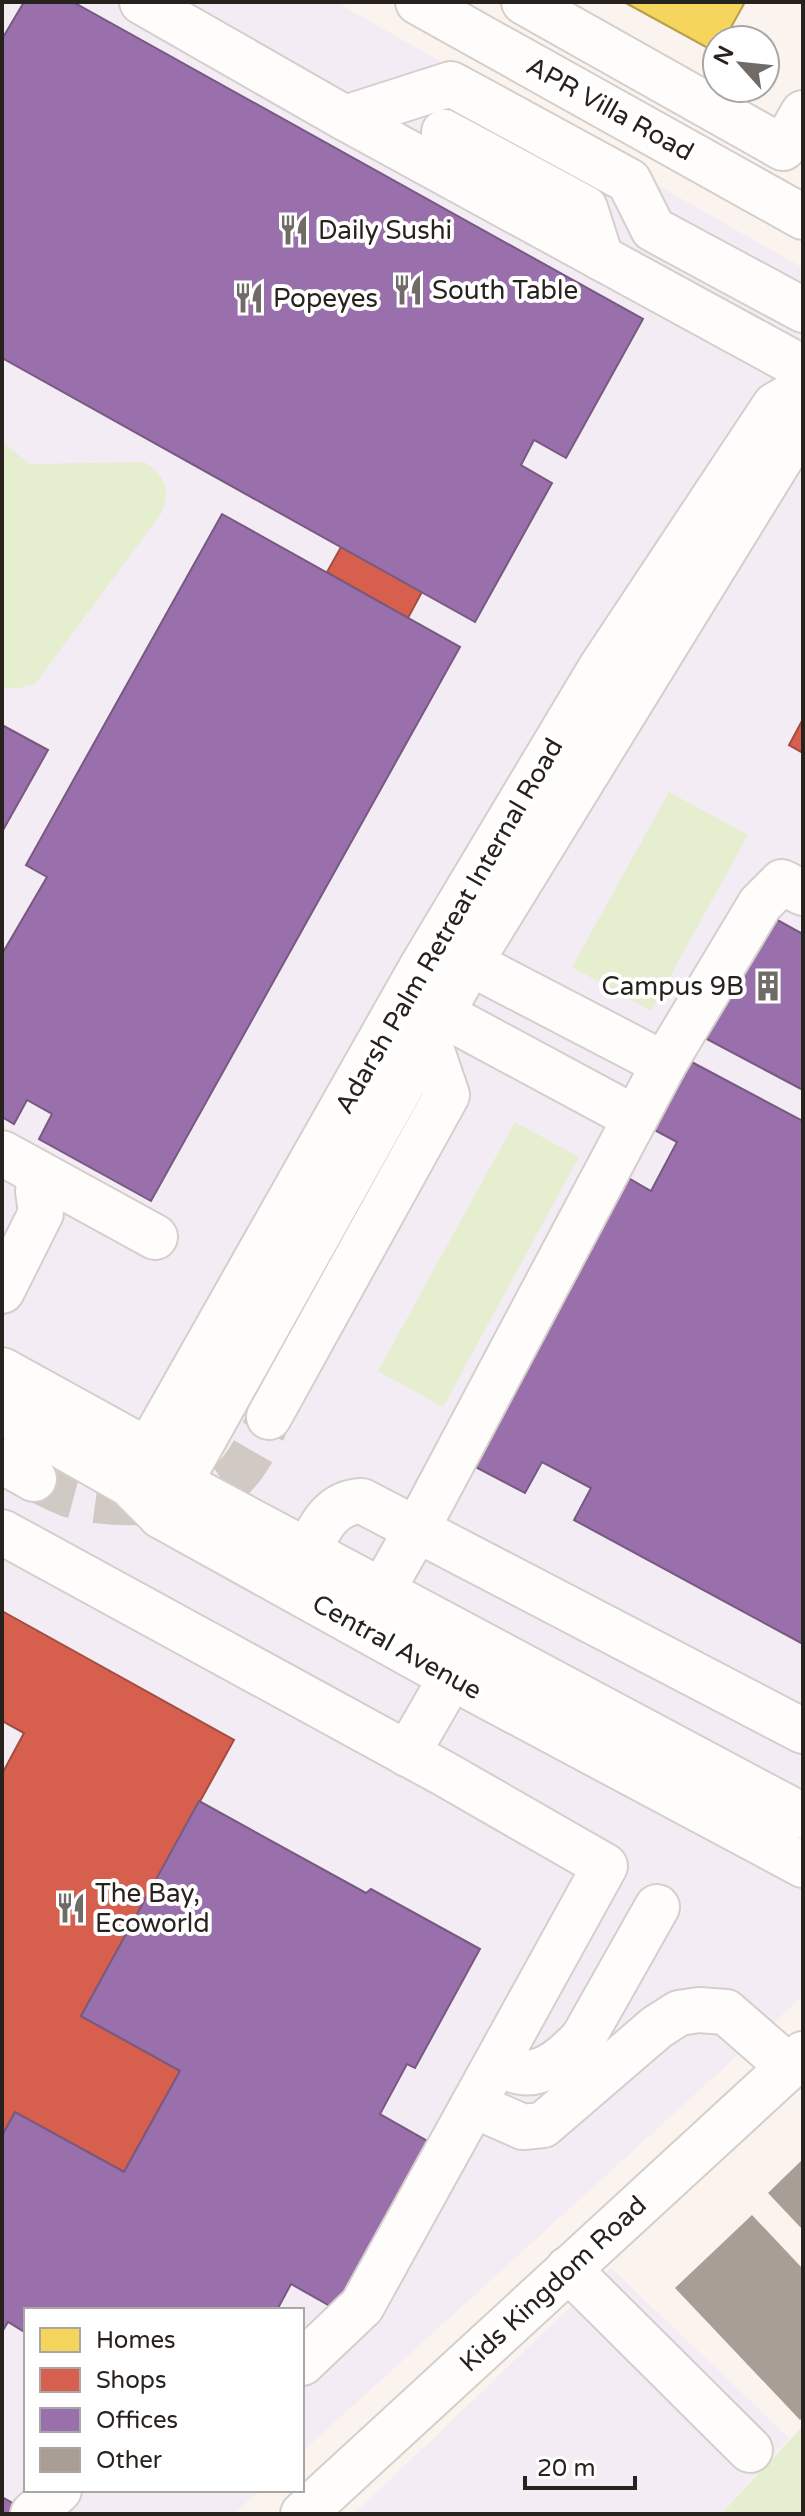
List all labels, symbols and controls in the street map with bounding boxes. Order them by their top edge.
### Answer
north arrow [701,24,781,104]
text: N [708,42,740,69]
street label: APR Villa Road [521,50,699,168]
restaurant icon: Daily Sushi [277,213,311,247]
place label: Daily Sushi [318,215,452,246]
restaurant icon: South Table [391,273,425,307]
place label: South Table [432,275,578,306]
restaurant icon: Popeyes [232,281,266,315]
place label: Popeyes [273,283,378,314]
street label: Adarsh Palm Retreat Internal Road [329,733,569,1119]
building icon: Campus 9B [751,969,785,1003]
place label: Campus 9B [602,971,744,1002]
street label: Central Avenue [307,1588,487,1706]
place label: The Bay, Ecoworld [95,1878,210,1939]
restaurant icon: The Bay, Ecoworld [54,1891,88,1925]
street label: Kids Kingdom Road [453,2190,653,2378]
legend [24,2308,304,2492]
text: Homes [96,2326,176,2355]
text: Shops [96,2366,166,2395]
text: Offices [96,2406,178,2435]
scale bar [525,2440,635,2490]
text: Other [96,2446,163,2475]
text: 20 m [537,2454,595,2483]

